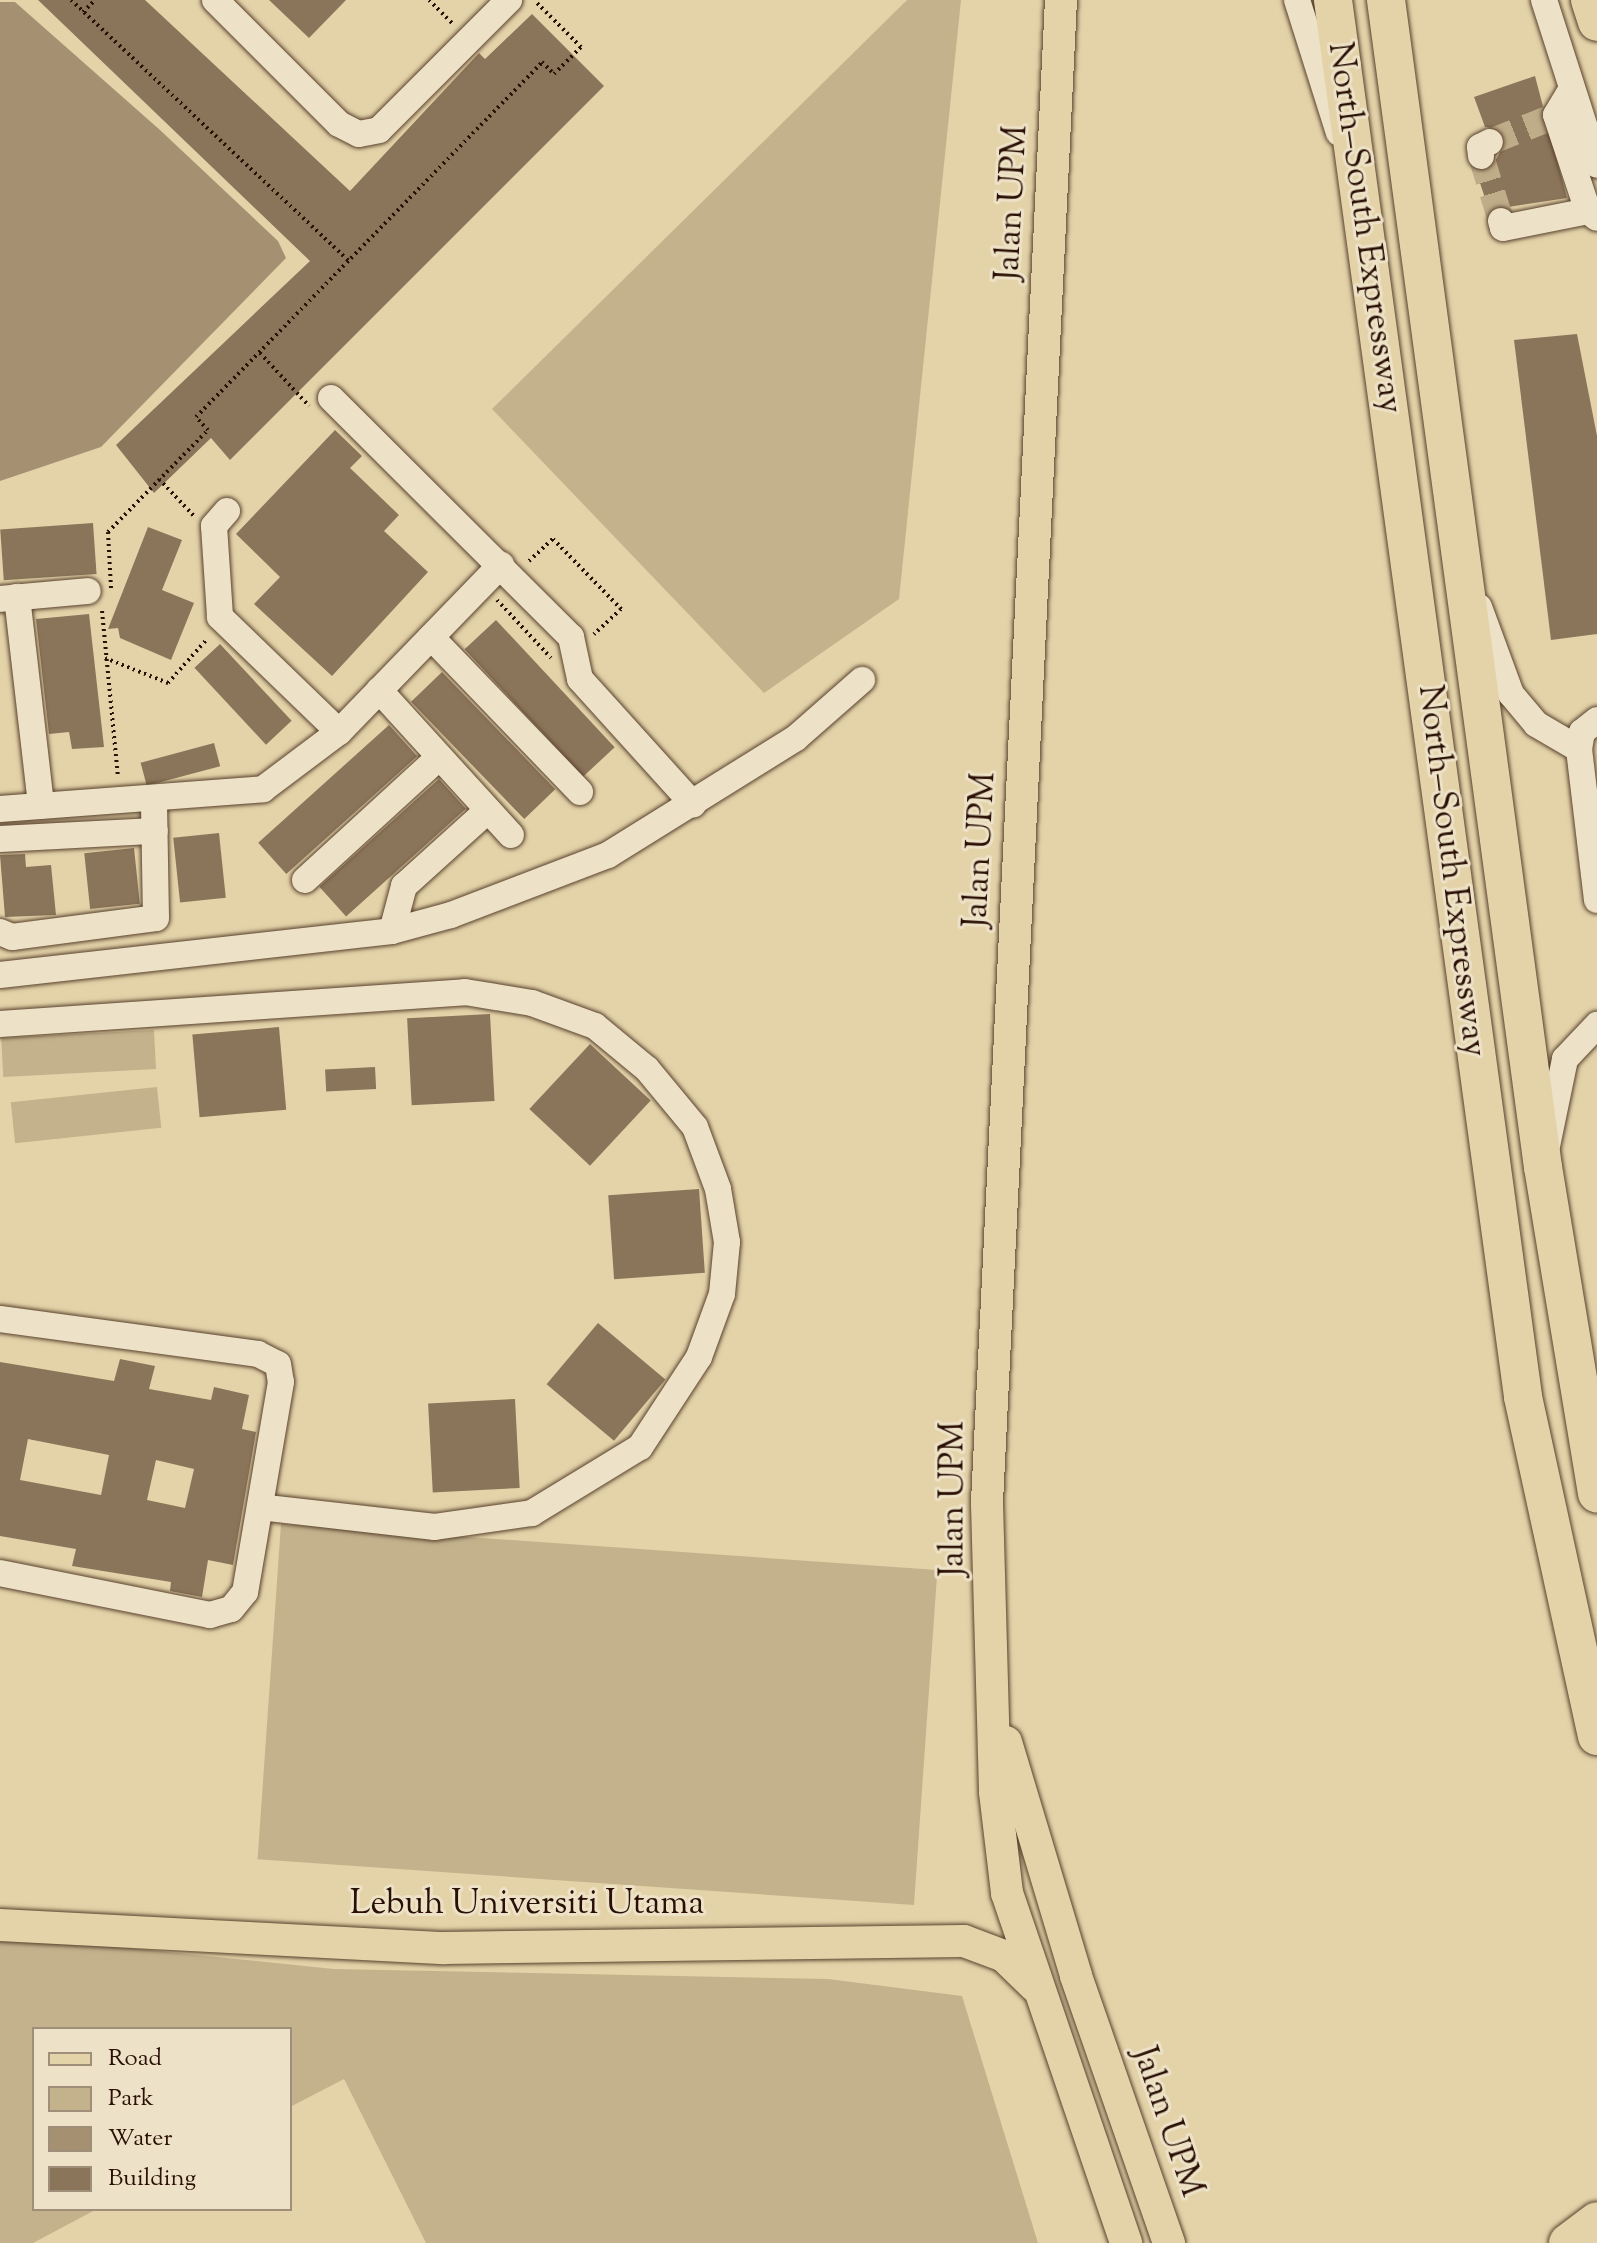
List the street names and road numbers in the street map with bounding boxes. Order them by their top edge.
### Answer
street label: North–South Expressway [1318,40,1410,416]
street label: Jalan UPM [989,124,1037,282]
street label: North–South Expressway [1408,683,1494,1059]
street label: Jalan UPM [957,771,1005,929]
street label: Jalan UPM [934,1421,974,1577]
street label: Lebuh Universiti Utama [350,1885,704,1925]
street label: Jalan UPM [1122,2042,1212,2202]

